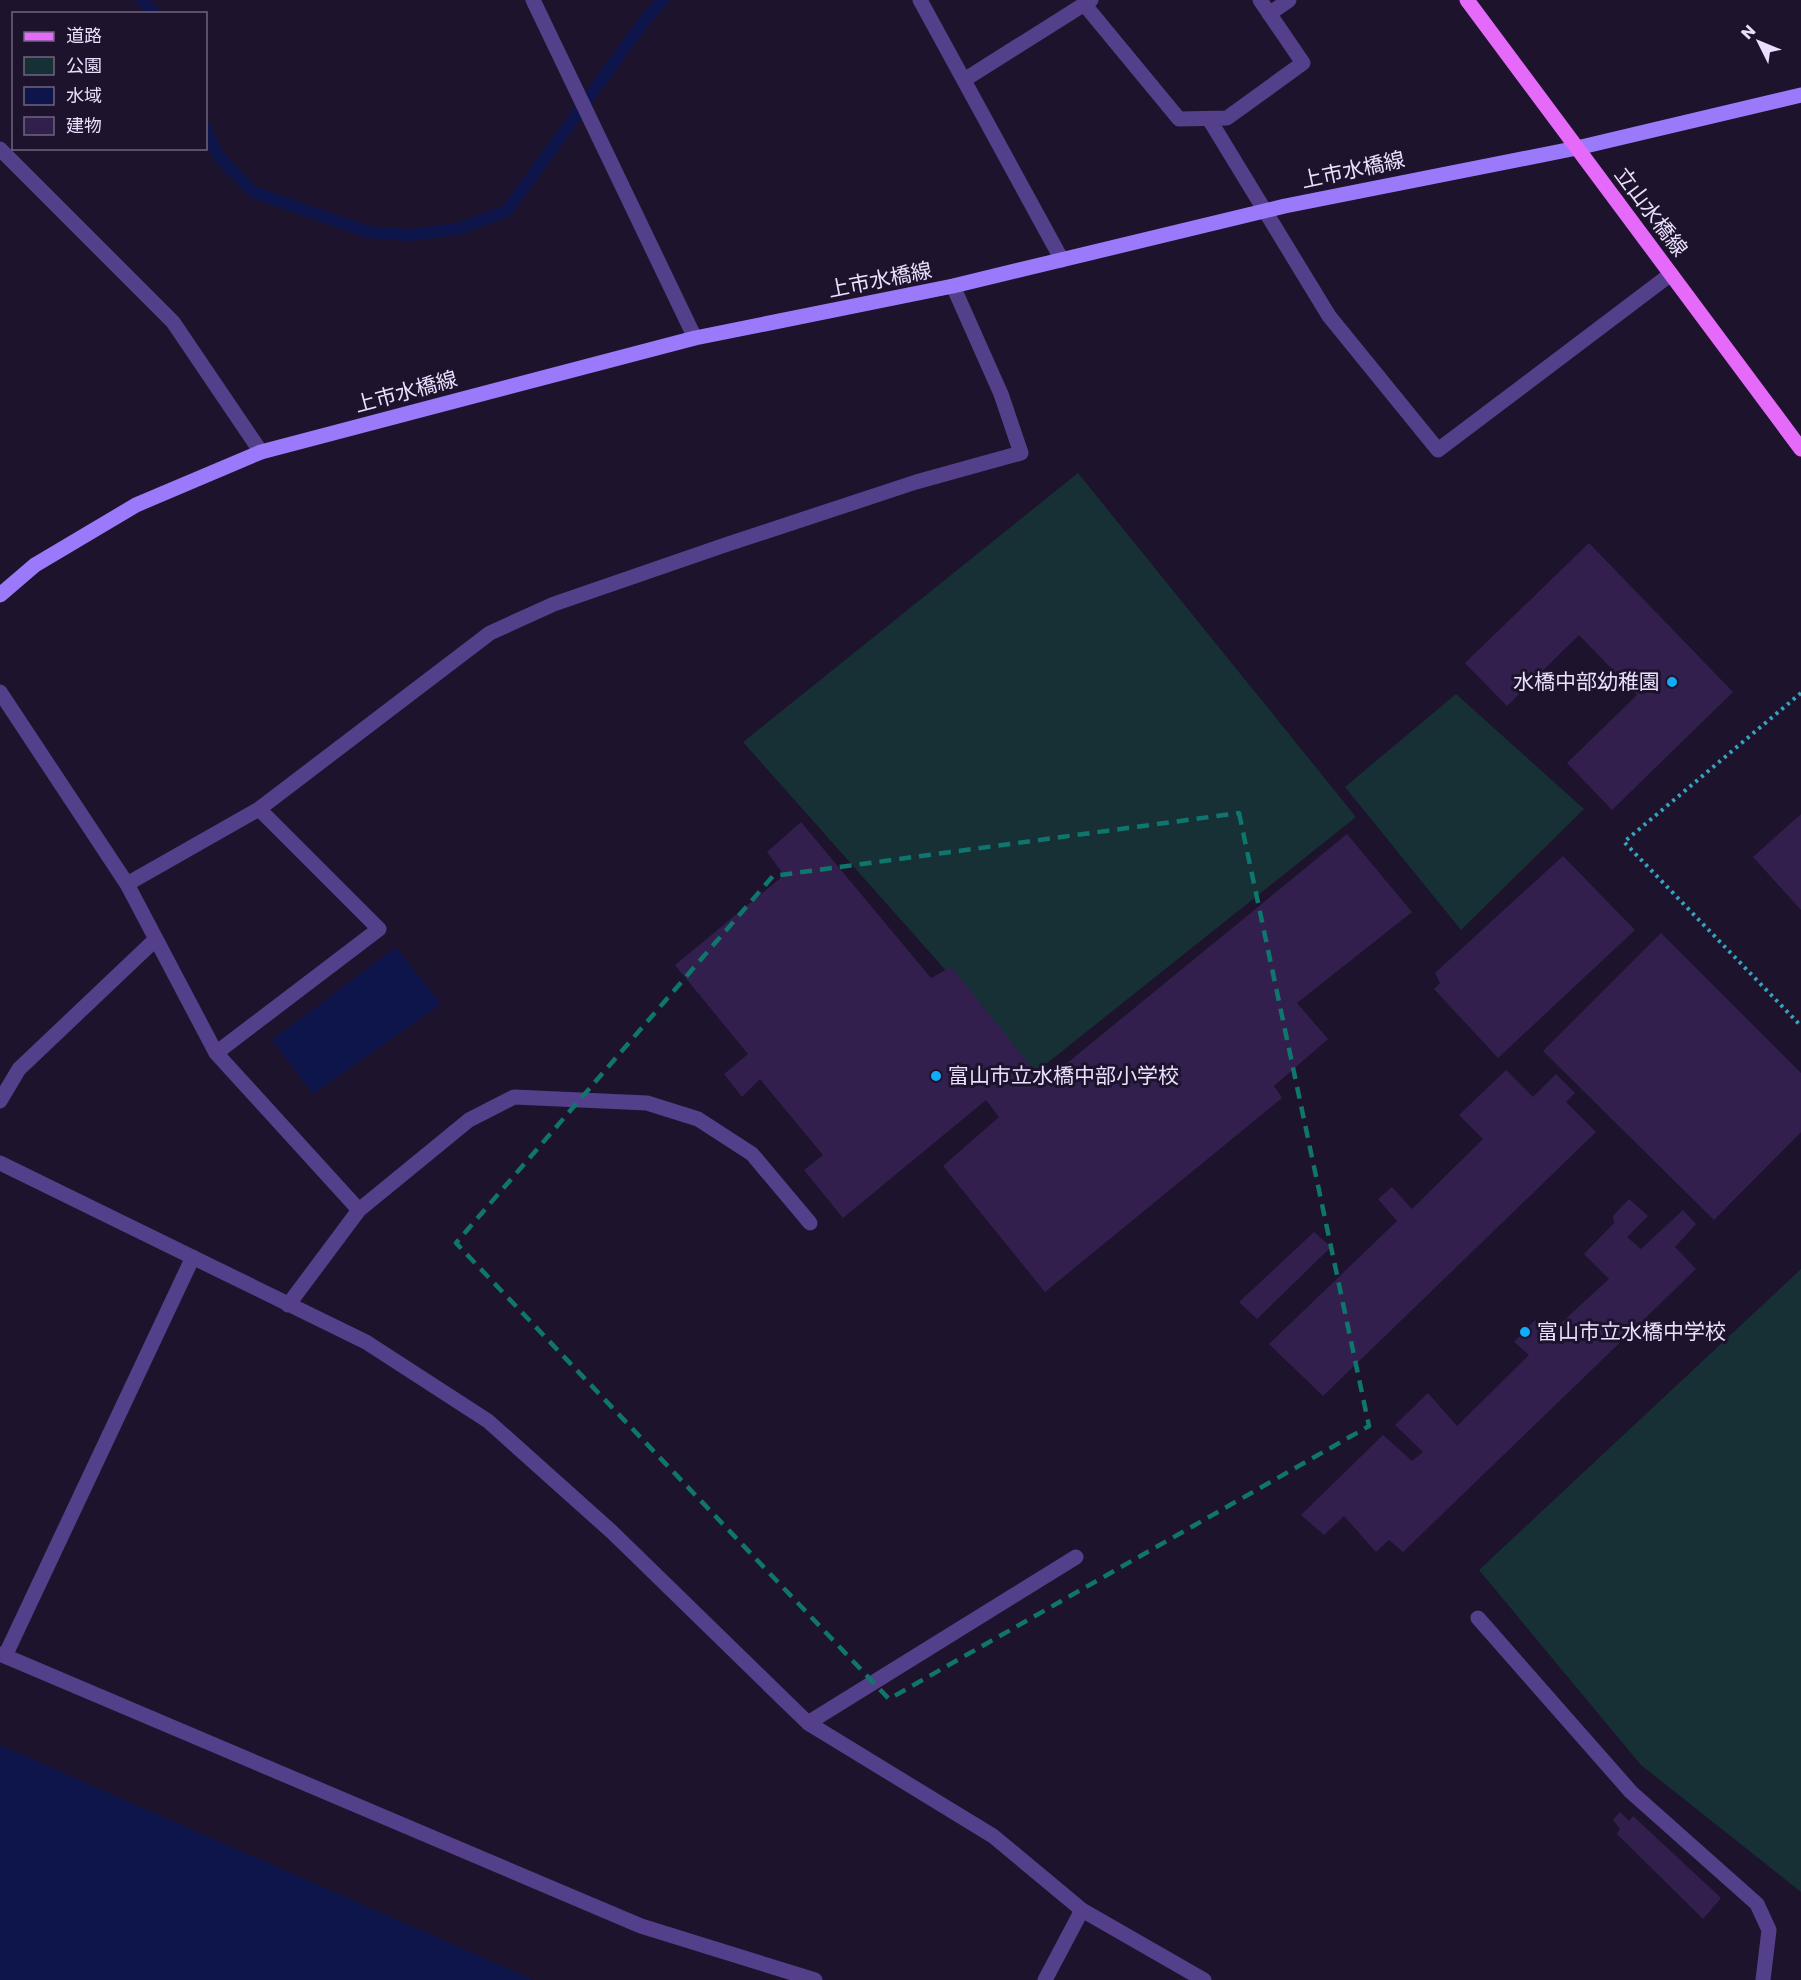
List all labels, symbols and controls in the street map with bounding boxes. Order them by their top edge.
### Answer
legend [12,12,207,150]
north arrow [1729,12,1789,72]
text: N [1736,20,1761,44]
text: 道路 [66,23,102,48]
text: 公園 [66,53,102,78]
text: 水域 [66,83,102,108]
text: 建物 [66,113,102,138]
street label: 上市水橋線 [1299,144,1407,195]
street label: 立山水橋線 [1608,161,1695,262]
street label: 上市水橋線 [826,255,934,304]
street label: 上市水橋線 [351,364,460,419]
place label: 水橋中部幼稚園 [1513,667,1660,696]
marker: 水橋中部幼稚園 [1665,675,1679,689]
place label: 富山市立水橋中部小学校 [948,1061,1179,1090]
marker: 富山市立水橋中部小学校 [929,1069,943,1083]
place label: 富山市立水橋中学校 [1537,1317,1726,1346]
marker: 富山市立水橋中学校 [1518,1325,1532,1339]

